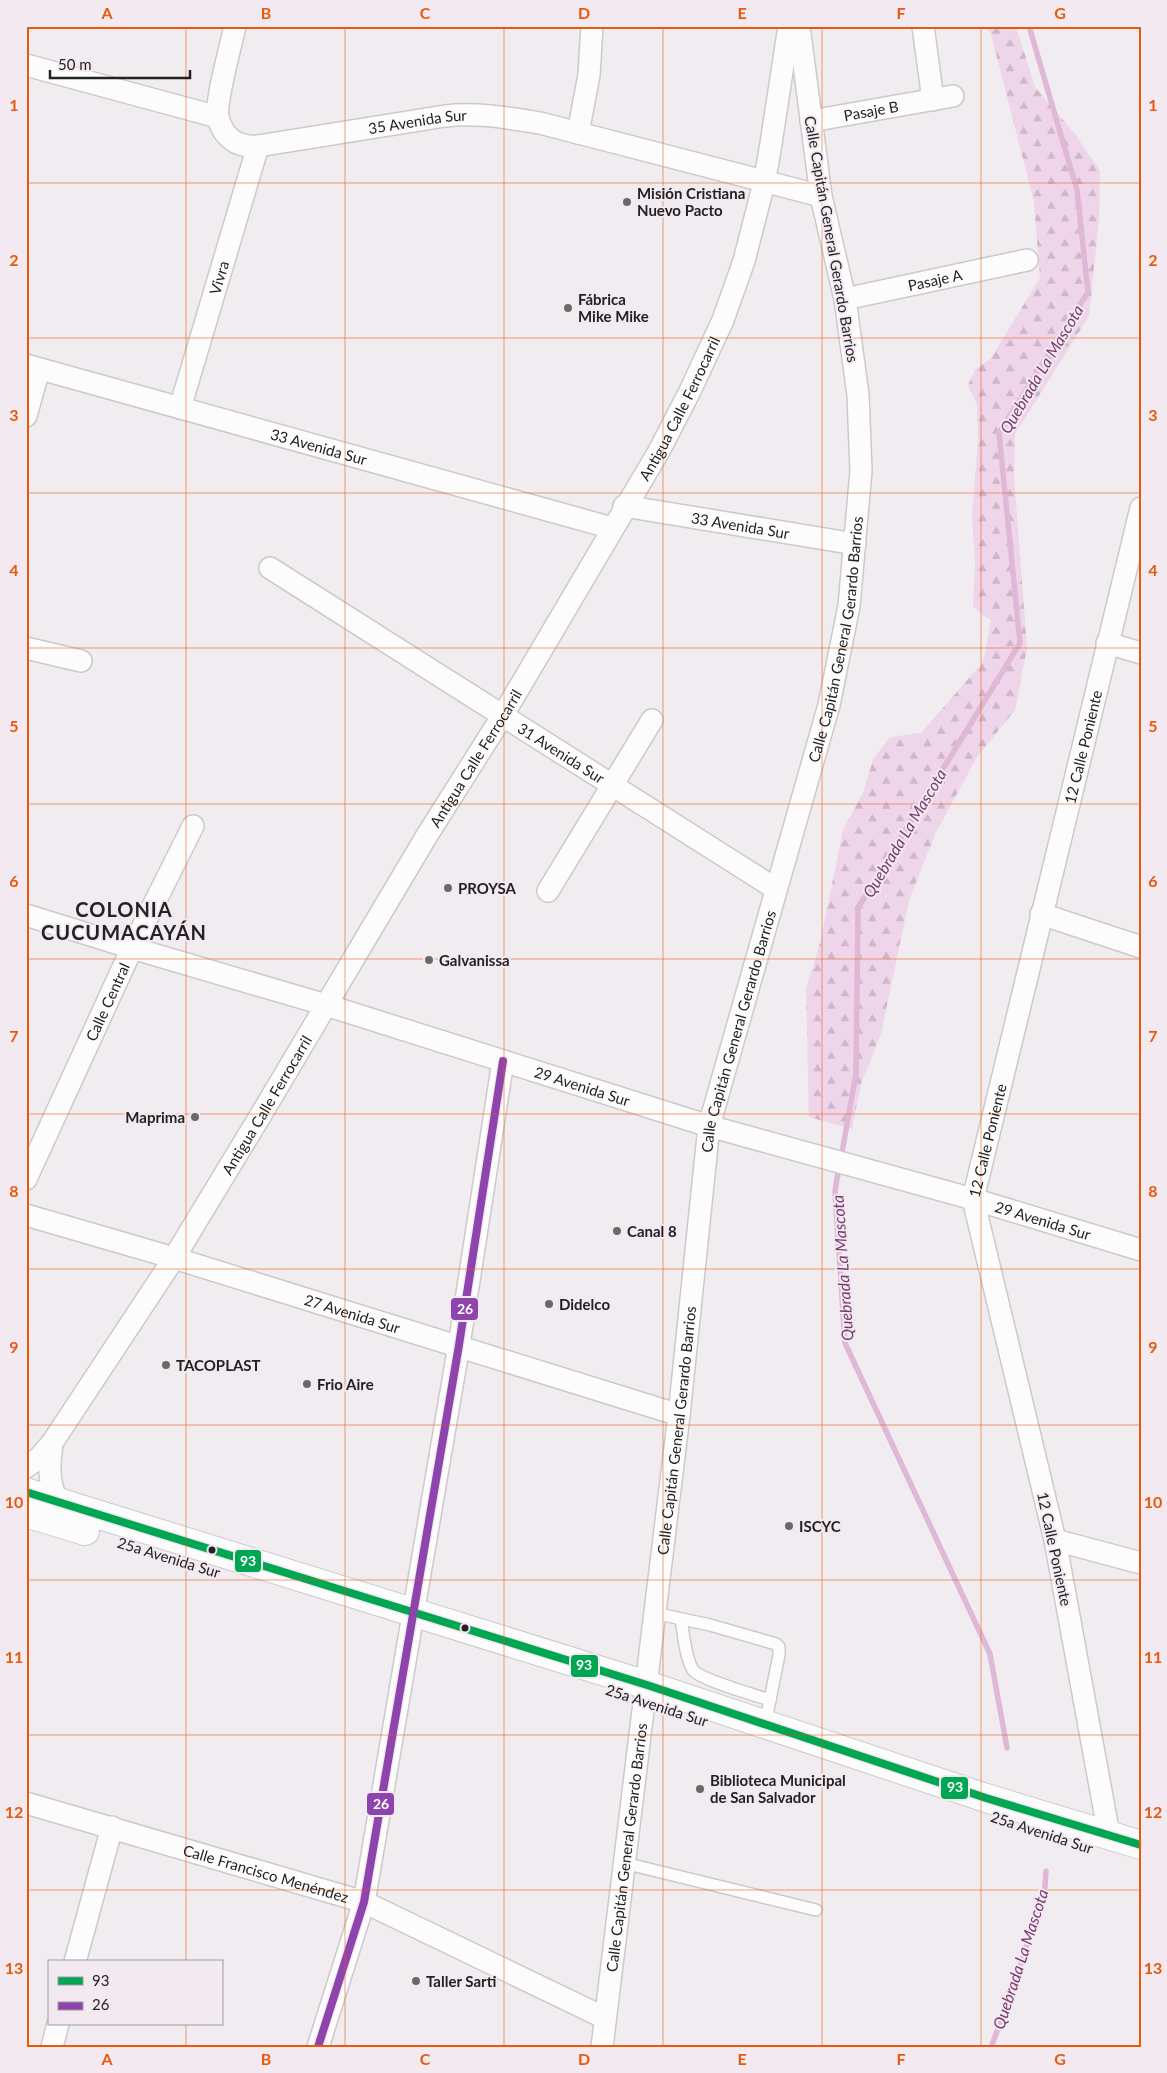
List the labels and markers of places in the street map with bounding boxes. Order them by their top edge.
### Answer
place label: Misión Cristiana Nuevo Pacto [637,184,745,219]
marker: Misión Cristiana Nuevo Pacto [621,196,633,208]
place label: Fábrica Mike Mike [578,290,649,325]
marker: Fábrica Mike Mike [562,302,574,314]
place label: PROYSA [458,879,517,897]
marker: PROYSA [442,882,454,894]
place label: Galvanissa [439,951,510,969]
marker: Galvanissa [423,954,435,966]
place label: Maprima [125,1108,185,1126]
marker: Maprima [189,1111,201,1123]
place label: Canal 8 [627,1222,677,1240]
marker: Canal 8 [611,1225,623,1237]
place label: Didelco [559,1295,610,1313]
marker: Didelco [543,1298,555,1310]
place label: TACOPLAST [176,1356,261,1374]
marker: TACOPLAST [160,1359,172,1371]
place label: Frio Aire [317,1375,374,1393]
marker: Frio Aire [301,1378,313,1390]
place label: ISCYC [799,1517,841,1535]
marker: ISCYC [783,1520,795,1532]
unlabelled marker [207,1545,217,1555]
unlabelled marker [460,1623,470,1633]
place label: Biblioteca Municipal de San Salvador [710,1771,846,1806]
marker: Biblioteca Municipal de San Salvador [694,1783,706,1795]
place label: Taller Sarti [426,1972,496,1990]
marker: Taller Sarti [410,1975,422,1987]

